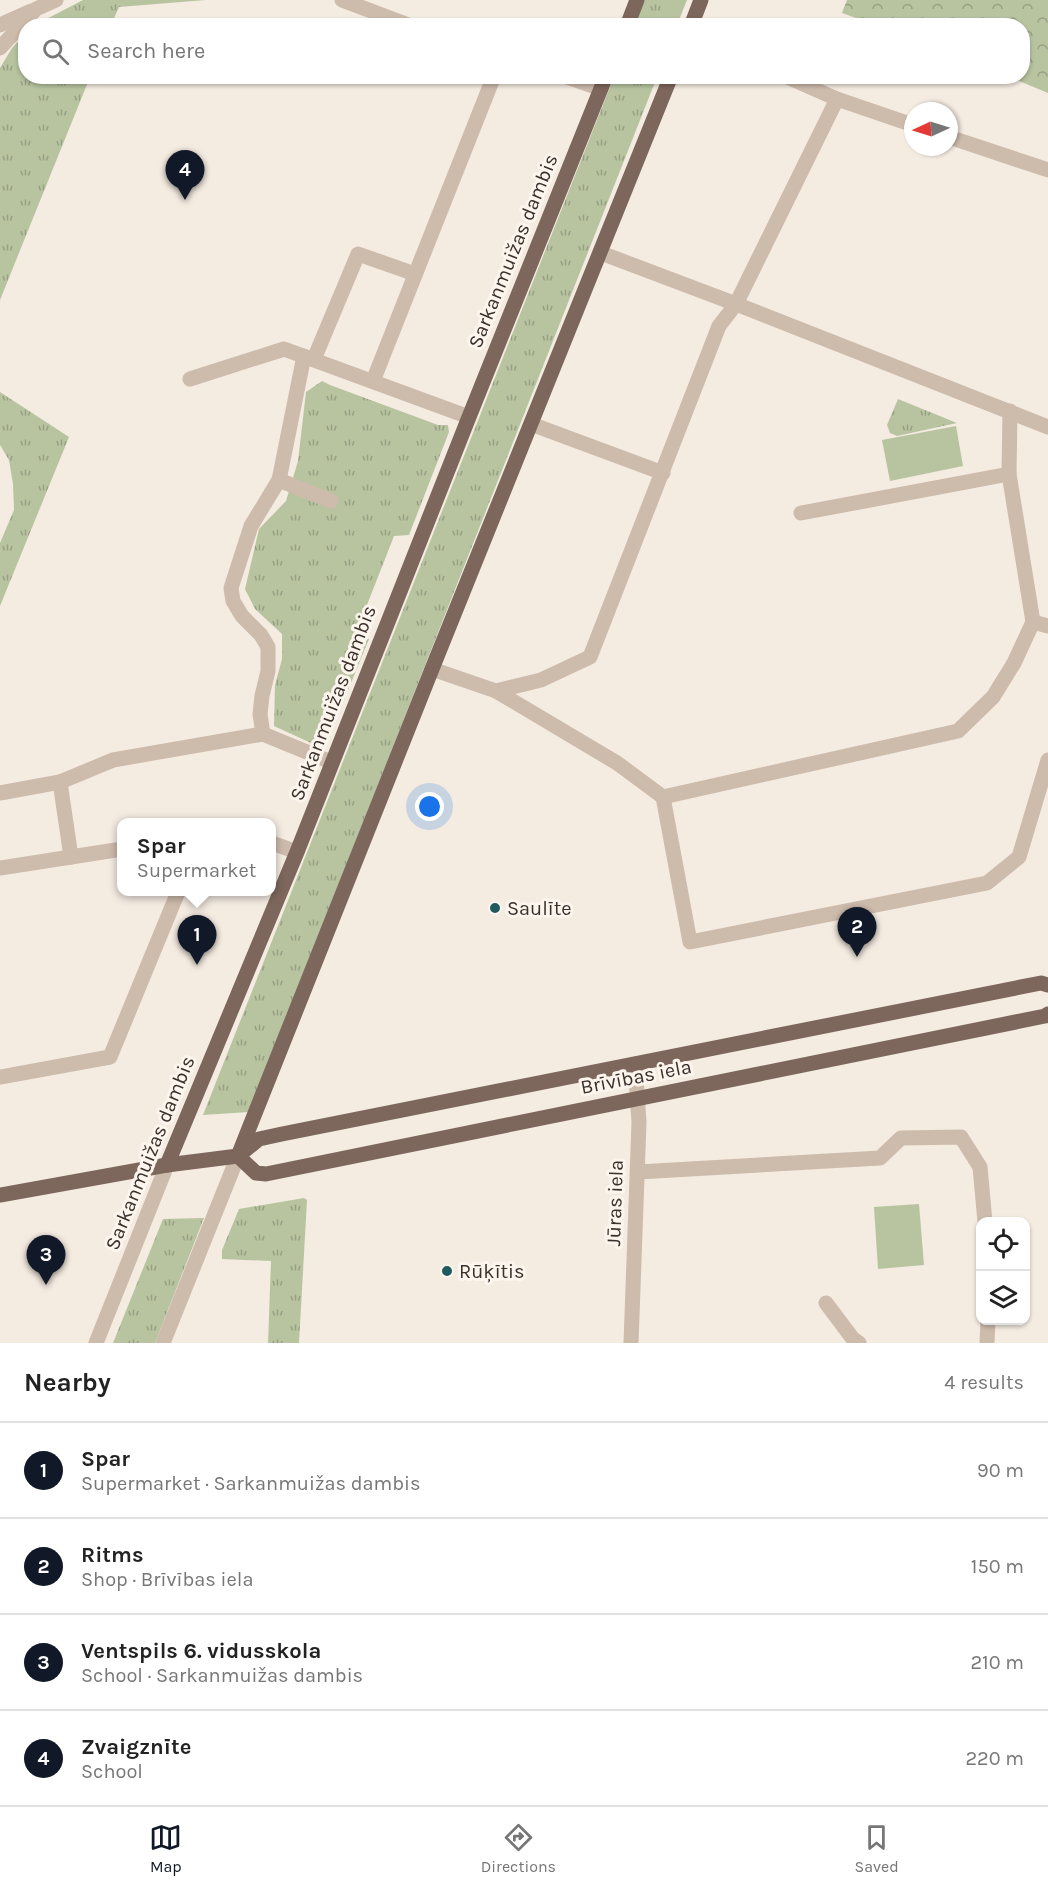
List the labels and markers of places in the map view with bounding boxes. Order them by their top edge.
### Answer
pin: 4 [166,150,204,200]
place label: Saulīte [507,897,572,920]
marker: Saulīte [488,901,502,915]
pin: 2 [838,908,876,957]
pin: 1 [178,916,216,965]
pin: 3 [26,1236,66,1285]
place label: Rūķītis [459,1260,525,1283]
marker: Rūķītis [440,1264,454,1278]

